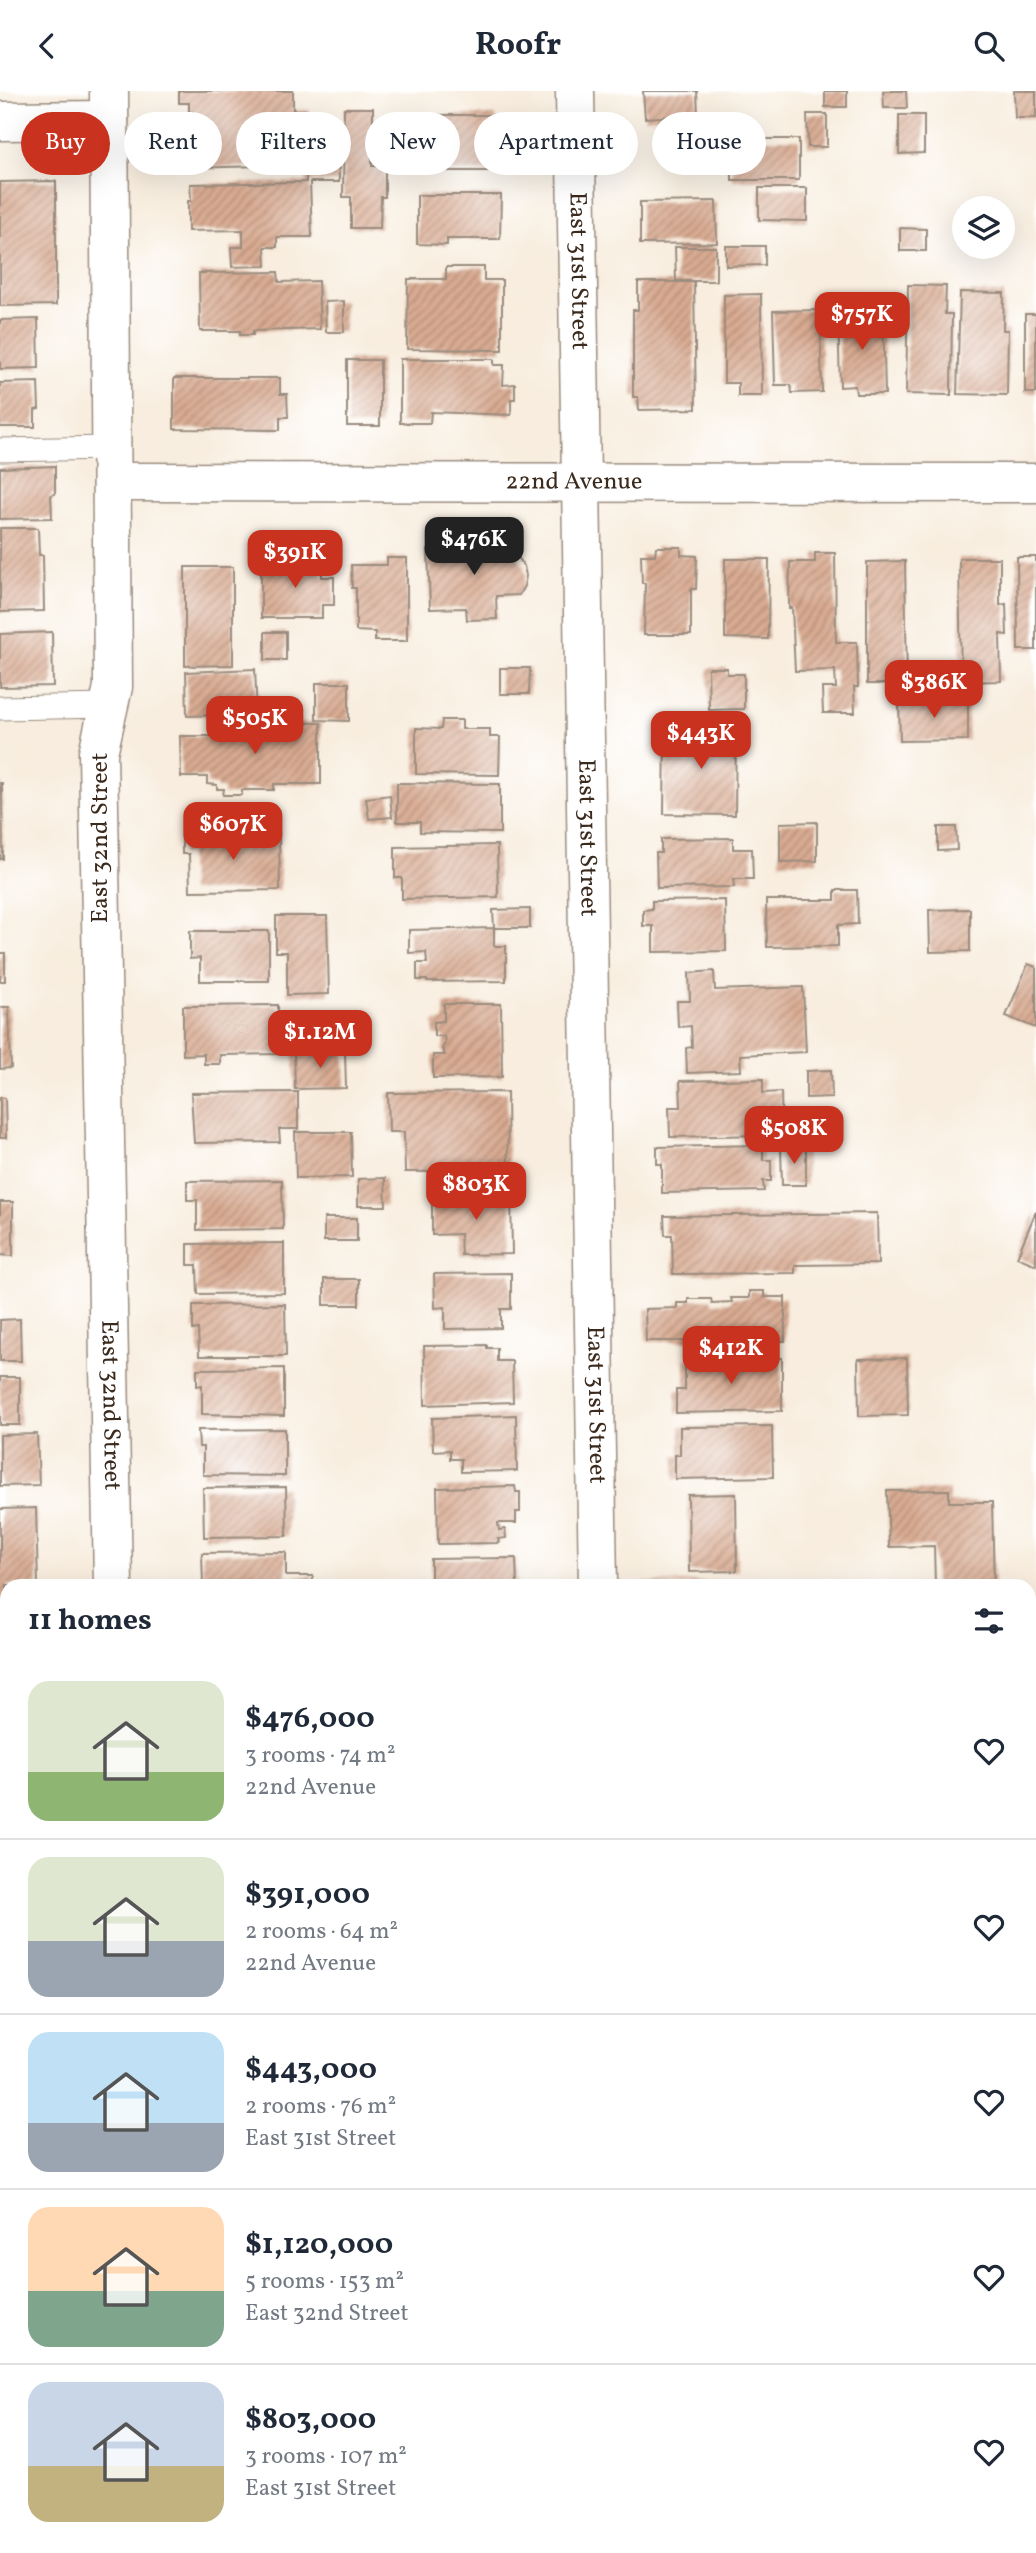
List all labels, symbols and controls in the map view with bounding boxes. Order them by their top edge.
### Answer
text: Roofr [475,24,561,68]
icon: back [28,27,66,65]
icon: search [970,27,1008,65]
chip: Buy [21,112,110,175]
chip: Rent [124,112,222,175]
chip: Filters [236,112,351,175]
chip: New [365,112,460,175]
chip: Apartment [474,112,638,175]
chip: House [652,112,766,175]
street label: East 31st Street [560,192,596,350]
map controls [952,196,1015,259]
button: layers [952,196,1015,259]
pin: $757K [813,293,911,352]
text: $757K [831,299,893,331]
street label: 22nd Avenue [505,465,643,500]
pin: $476K [425,517,523,577]
text: $476K [441,524,507,556]
pin: $391K [246,531,344,590]
text: $391K [264,537,326,569]
pin: $386K [885,661,983,720]
text: $386K [901,667,967,699]
pin: $505K [206,697,304,756]
text: $505K [222,703,288,735]
pin: $443K [652,711,750,771]
text: $443K [667,718,735,750]
street label: East 32nd Street [84,753,118,923]
street label: East 31st Street [568,759,605,917]
pin: $607K [184,803,282,862]
text: $607K [199,809,267,841]
pin: $1.12M [263,1011,377,1070]
text: $1.12M [284,1017,356,1049]
pin: $508K [745,1107,843,1166]
text: $508K [760,1113,828,1145]
pin: $803K [427,1163,525,1222]
text: $803K [442,1169,510,1201]
street label: East 32nd Street [91,1320,128,1491]
street label: East 31st Street [577,1326,613,1484]
pin: $412K [682,1327,780,1386]
text: $412K [699,1333,763,1365]
text: 11 homes [28,1600,152,1642]
icon: filters [970,1602,1008,1640]
text: $476,000 [245,1698,375,1740]
icon: home [84,1709,168,1793]
icon: heart [970,1732,1008,1770]
text: 3 rooms · 74 m² [245,1740,395,1772]
text: 22nd Avenue [245,1772,376,1804]
text: $391,000 [245,1874,370,1916]
icon: home [84,1885,168,1969]
icon: heart [970,1908,1008,1946]
text: 2 rooms · 64 m² [245,1916,398,1948]
text: 22nd Avenue [245,1948,376,1980]
text: $443,000 [245,2049,377,2091]
icon: home [84,2060,168,2144]
icon: heart [970,2083,1008,2121]
text: 2 rooms · 76 m² [245,2091,396,2123]
text: East 31st Street [245,2123,396,2155]
text: $1,120,000 [245,2224,393,2266]
icon: home [84,2235,168,2319]
icon: heart [970,2258,1008,2296]
text: 5 rooms · 153 m² [245,2266,404,2298]
text: East 32nd Street [245,2298,409,2330]
text: $803,000 [245,2399,376,2441]
icon: home [84,2410,168,2494]
icon: heart [970,2433,1008,2471]
text: 3 rooms · 107 m² [245,2441,407,2473]
text: East 31st Street [245,2473,396,2505]

